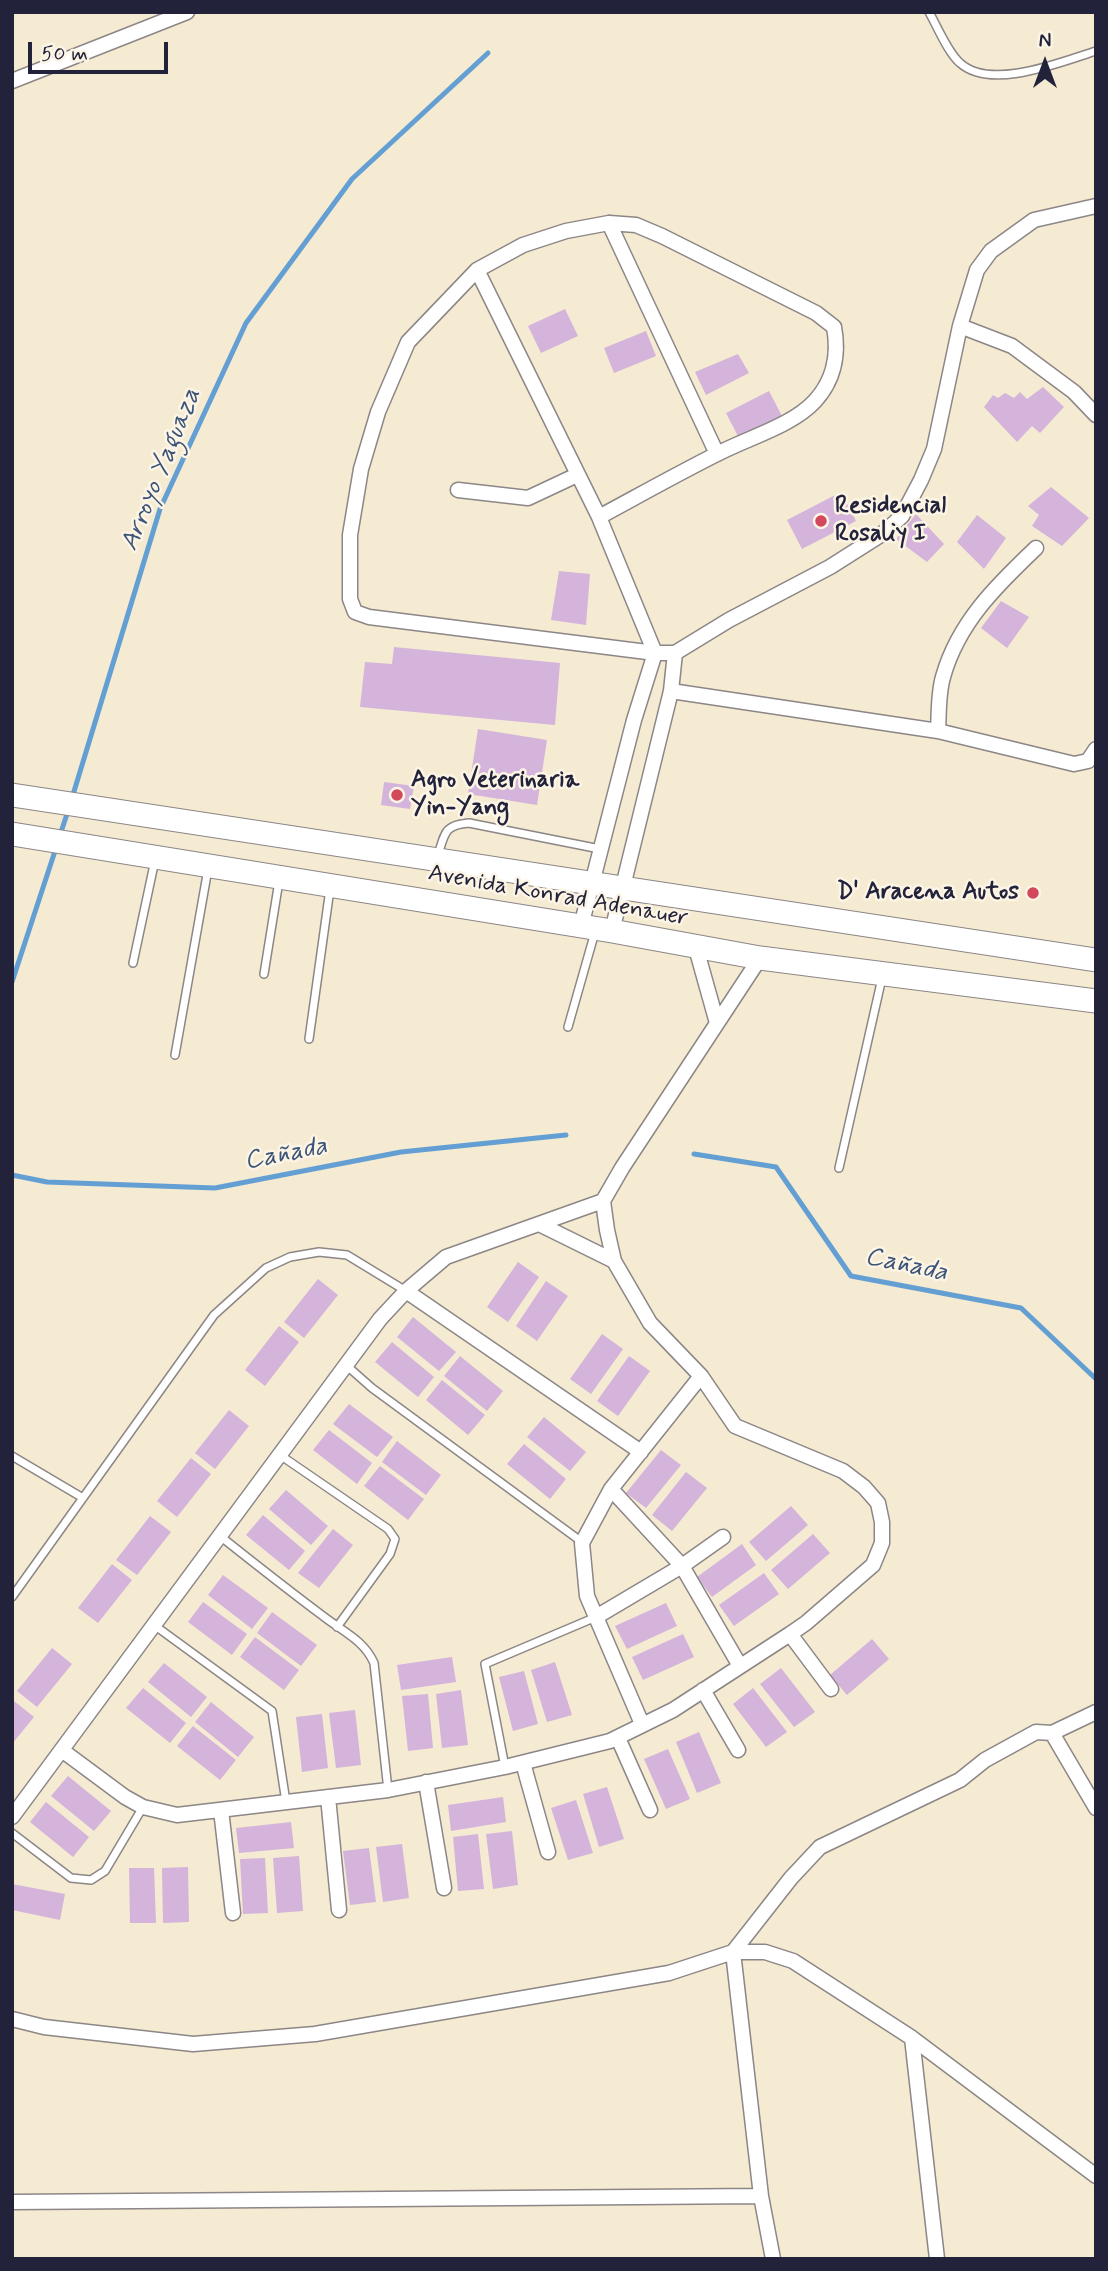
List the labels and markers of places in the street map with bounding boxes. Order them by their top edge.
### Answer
place label: Residencial Rosaliy I [835,493,946,549]
marker: Residencial Rosaliy I [813,513,829,529]
place label: Agro Veterinaria Yin-Yang [411,767,579,823]
marker: Agro Veterinaria Yin-Yang [389,787,405,803]
place label: D' Aracena Autos [837,879,1019,907]
marker: D' Aracena Autos [1025,885,1041,901]

